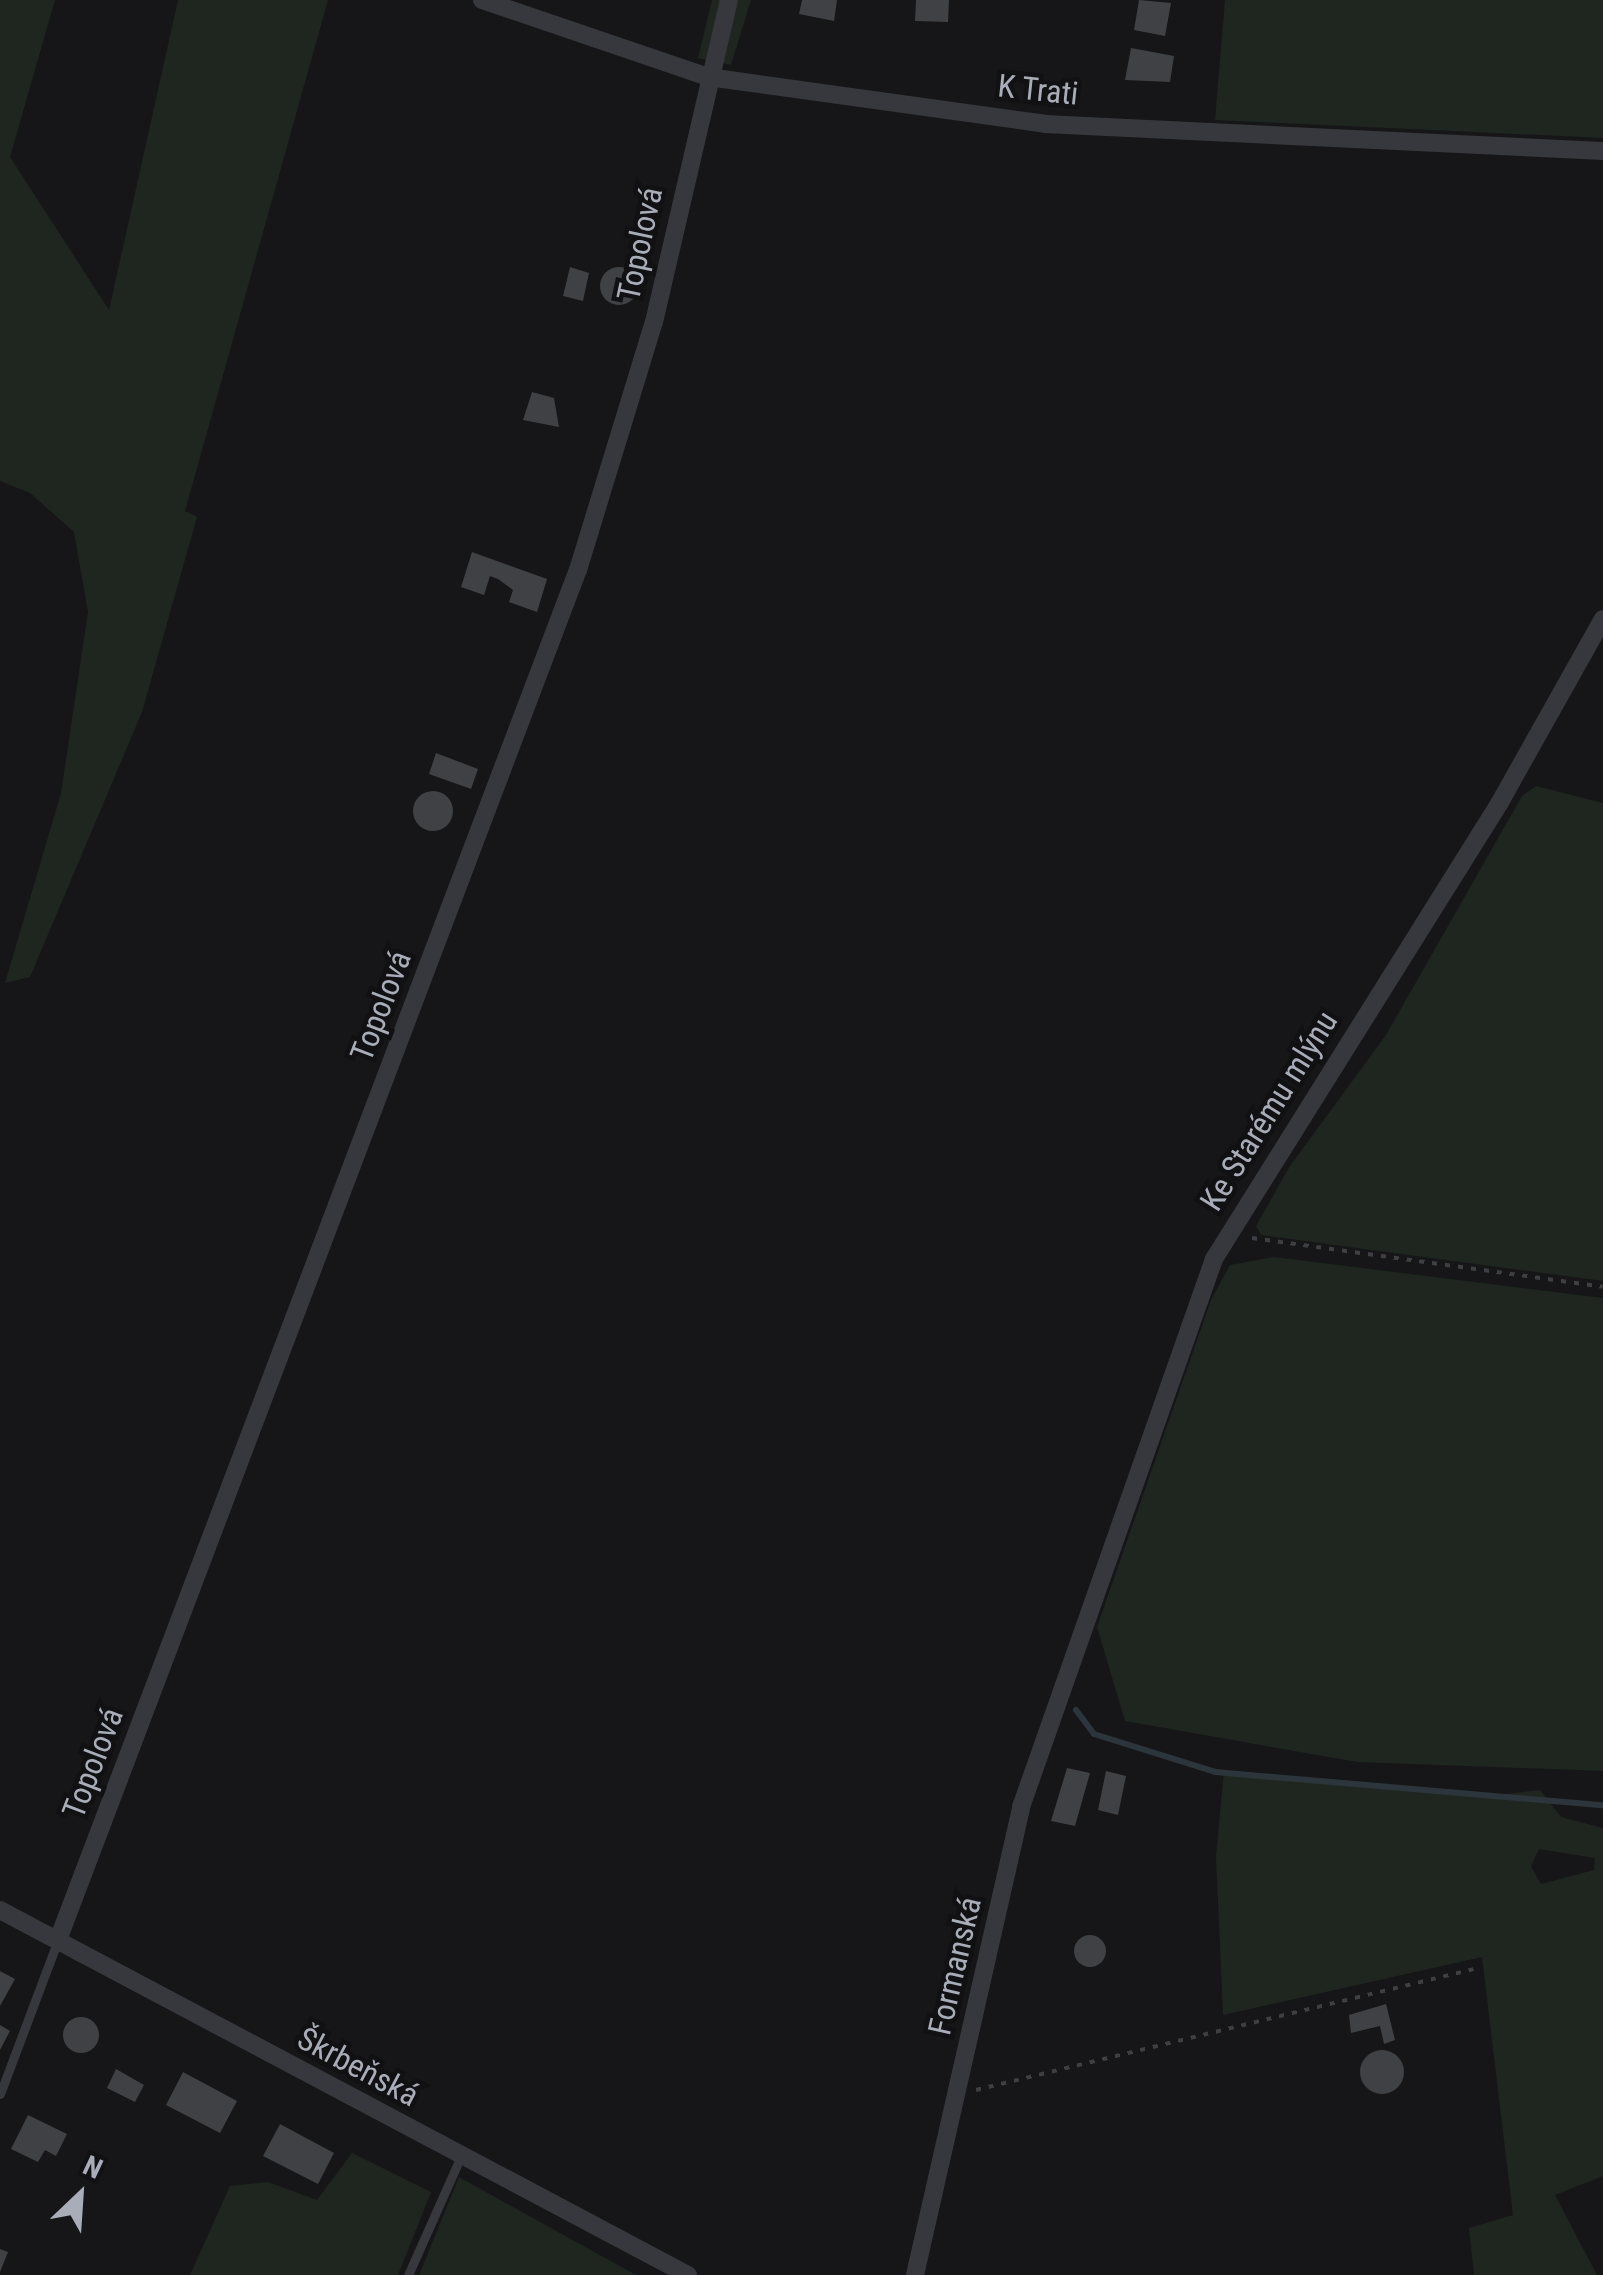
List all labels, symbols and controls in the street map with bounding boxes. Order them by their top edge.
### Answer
street label: K Trati [995,67,1081,113]
street label: Topolová [609,184,671,304]
street label: Topolová [342,945,420,1067]
street label: Ke Starému mlýnu [1192,1004,1346,1218]
street label: Topolová [54,1702,132,1824]
street label: Formanská [921,1893,989,2039]
street label: Škrbeňská [291,2019,425,2115]
north arrow [30,2145,130,2245]
text: N [78,2149,108,2186]

